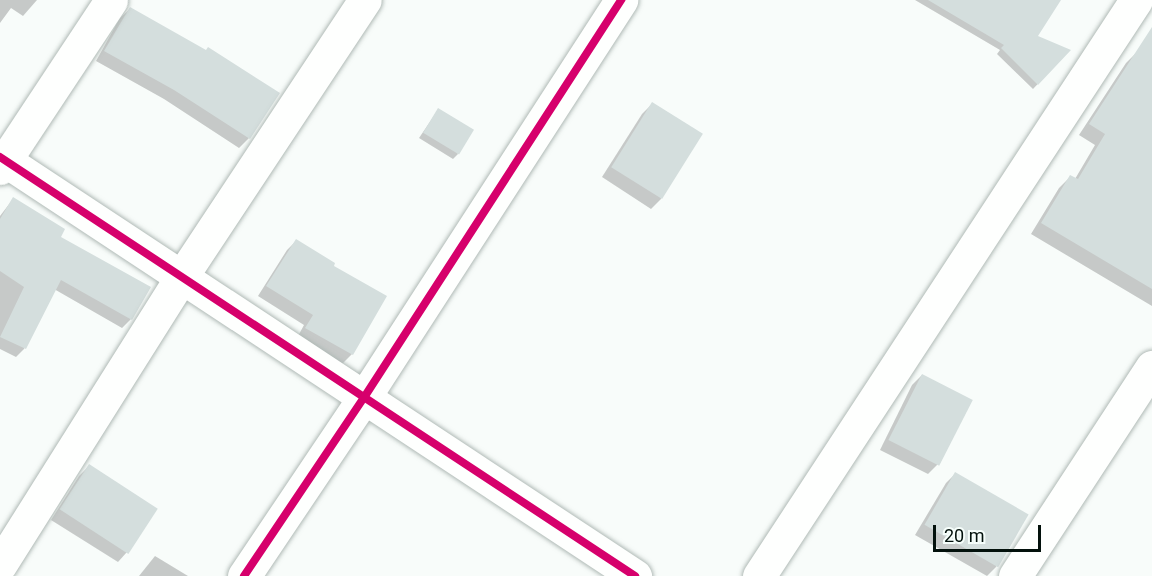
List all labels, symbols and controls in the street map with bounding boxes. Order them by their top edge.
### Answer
scale bar [936,513,1044,551]
text: 20 m [944,525,984,546]

